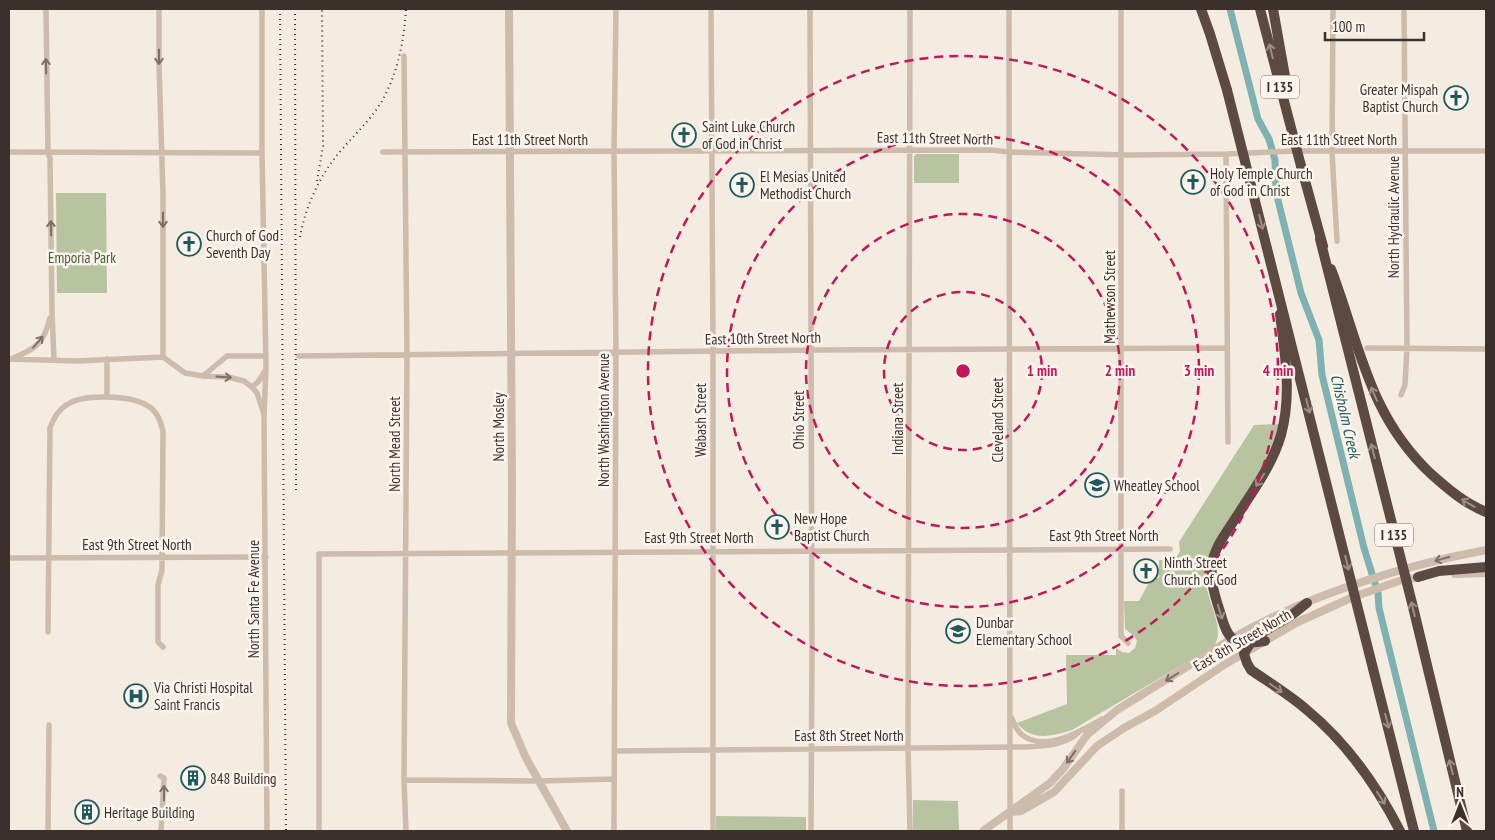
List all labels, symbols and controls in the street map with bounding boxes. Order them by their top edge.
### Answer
scale bar [1325,10,1424,42]
text: 100 m [1332,17,1365,36]
one-way arrow [1266,43,1275,59]
one-way arrow [154,49,164,65]
one-way arrow [41,58,51,74]
road number: I 135 [1261,75,1299,98]
place label: Greater Mispah Baptist Church [1360,80,1438,116]
church icon: Greater Mispah Baptist Church [1443,85,1469,111]
place label: Saint Luke Church of God in Christ [702,117,795,153]
church icon: Saint Luke Church of God in Christ [671,122,697,148]
street label: East 11th Street North [877,127,993,149]
street label: East 11th Street North [472,130,588,149]
street label: East 11th Street North [1281,130,1397,149]
street label: North Hydraulic Avenue [1384,156,1403,278]
place label: Holy Temple Church of God in Christ [1210,164,1313,200]
place label: El Mesias United Methodist Church [760,167,851,203]
church icon: Holy Temple Church of God in Christ [1180,169,1206,195]
church icon: El Mesias United Methodist Church [729,172,755,198]
one-way arrow [158,212,168,228]
one-way arrow [1257,213,1266,229]
one-way arrow [46,220,56,236]
place label: Church of God Seventh Day [206,226,279,262]
church icon: Church of God Seventh Day [176,231,202,257]
park label: Emporia Park [48,248,116,267]
street label: Mathewson Street [1100,250,1119,344]
street label: East 10th Street North [705,327,821,349]
one-way arrow [33,336,44,349]
street label: North Washington Avenue [594,353,613,487]
text: 1 min [1027,361,1057,380]
text: 2 min [1105,361,1135,380]
text: 3 min [1184,361,1214,380]
text: 4 min [1263,361,1293,380]
centre of rings [954,362,972,380]
water label: Chisholm Creek [1327,372,1366,462]
one-way arrow [216,373,232,382]
street label: Cleveland Street [988,377,1007,463]
street label: Wabash Street [691,383,710,457]
street label: Indiana Street [888,383,907,455]
one-way arrow [1369,387,1378,402]
street label: Ohio Street [789,391,808,449]
street label: North Mosley [489,392,508,462]
street label: North Mead Street [385,396,404,492]
one-way arrow [1303,397,1313,413]
one-way arrow [1368,444,1378,460]
school or university icon: Wheatley School [1084,472,1110,498]
one-way arrow [1255,473,1265,487]
place label: Wheatley School [1114,476,1200,495]
one-way arrow [1461,497,1475,507]
place label: New Hope Baptist Church [794,509,869,545]
church icon: New Hope Baptist Church [764,514,790,540]
road number: I 135 [1375,524,1413,546]
street label: East 9th Street North [1049,526,1159,545]
street label: East 9th Street North [644,528,754,547]
street label: East 9th Street North [82,535,192,554]
street label: North Santa Fe Avenue [244,540,263,658]
place label: Ninth Street Church of God [1164,553,1237,589]
one-way arrow [1343,555,1352,571]
one-way arrow [1435,555,1451,565]
church icon: Ninth Street Church of God [1133,558,1159,584]
one-way arrow [1408,601,1417,617]
street label: East 8th Street North [1190,604,1294,676]
one-way arrow [1215,604,1225,620]
place label: Dunbar Elementary School [976,613,1073,649]
school or university icon: Dunbar Elementary School [945,618,971,644]
one-way arrow [1165,672,1179,682]
place label: Via Christi Hospital Saint Francis [153,678,253,714]
hospital icon: Via Christi Hospital Saint Francis [123,683,149,709]
one-way arrow [1269,683,1283,693]
one-way arrow [1383,712,1392,728]
street label: East 8th Street North [794,726,904,745]
one-way arrow [1066,750,1076,764]
one-way arrow [1446,759,1455,775]
building icon: 848 Building [180,765,206,791]
place label: 848 Building [210,769,277,788]
north arrow [1435,780,1485,830]
text: N [1456,783,1464,801]
one-way arrow [159,785,169,801]
one-way arrow [1376,790,1386,804]
building icon: Heritage Building [74,799,100,825]
place label: Heritage Building [104,803,195,822]

